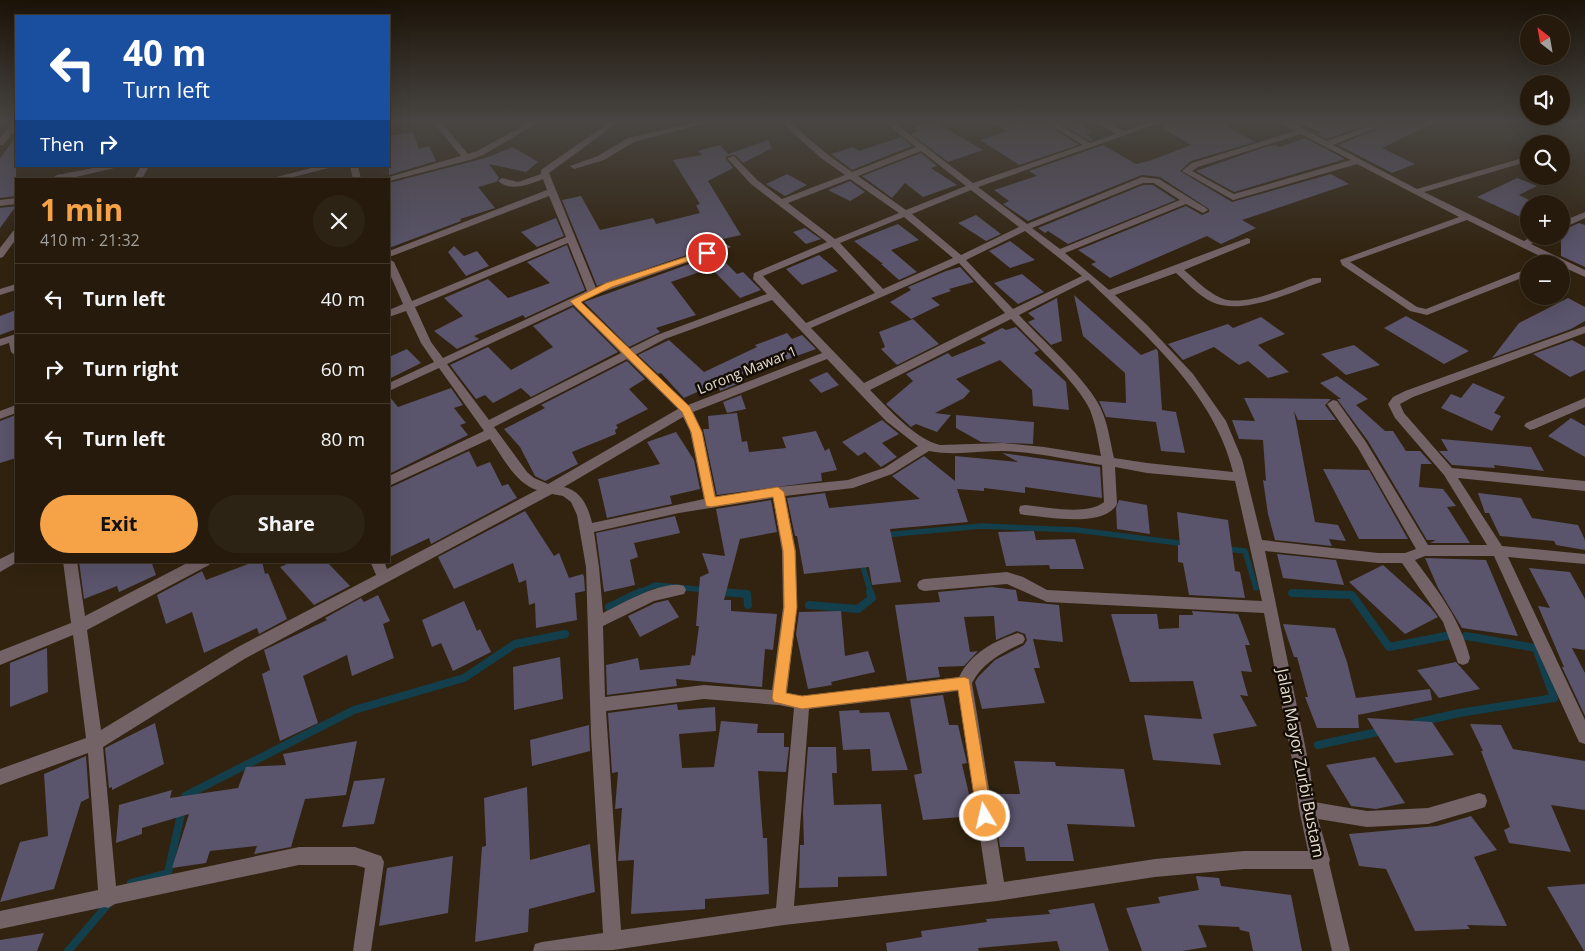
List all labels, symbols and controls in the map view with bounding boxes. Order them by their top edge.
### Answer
north arrow [1520,15,1570,65]
map controls [1520,15,1570,305]
text: 40 m [123,29,206,76]
icon: left [40,35,105,100]
text: Turn left [123,74,210,104]
button: sound [1520,75,1570,125]
icon: right [94,130,122,158]
text: Then [40,131,84,157]
button: search [1520,135,1570,185]
text: 1 min [40,189,123,230]
button: close [313,195,365,247]
button: + [1520,195,1570,245]
text: 410 m · 21:32 [40,229,140,251]
pin [686,232,728,274]
icon: arrive [693,239,721,267]
button: − [1520,255,1570,305]
icon: left [40,285,68,313]
text: Turn left [83,286,165,312]
text: 40 m [321,286,365,312]
street label: Lorong Mawar 1 [694,341,800,398]
icon: right [40,355,68,383]
text: Turn right [83,356,178,382]
text: 60 m [321,356,365,382]
icon: left [40,425,68,453]
text: Turn left [83,426,165,452]
text: 80 m [321,426,365,452]
button: Exit [40,495,198,553]
button: Share [208,495,365,553]
street label: Jalan Mayor Zurbi Bustam [1271,665,1330,860]
position arrow [958,789,1010,841]

